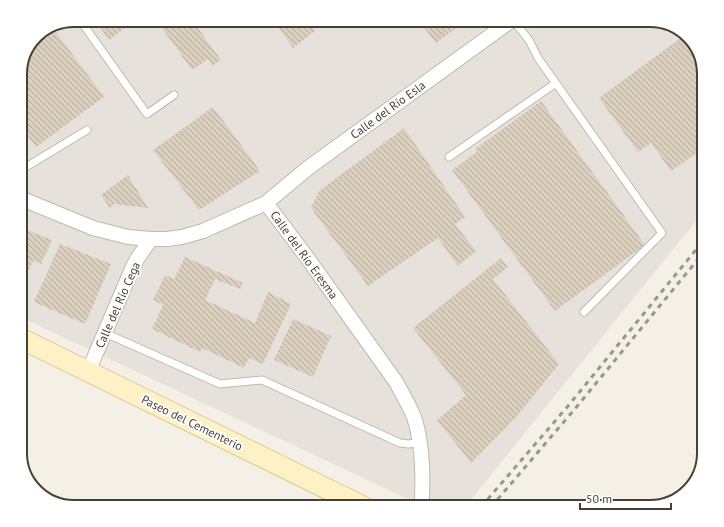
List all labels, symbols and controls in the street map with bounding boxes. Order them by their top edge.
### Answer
street label: Calle del Río Esla [347,77,428,142]
street label: Calle del Río Eresma [267,208,341,302]
street label: Calle del Río Cega [92,259,143,350]
street label: Paseo del Cementerio [139,392,245,454]
scale bar [580,485,671,511]
text: 50 m [586,491,612,506]

